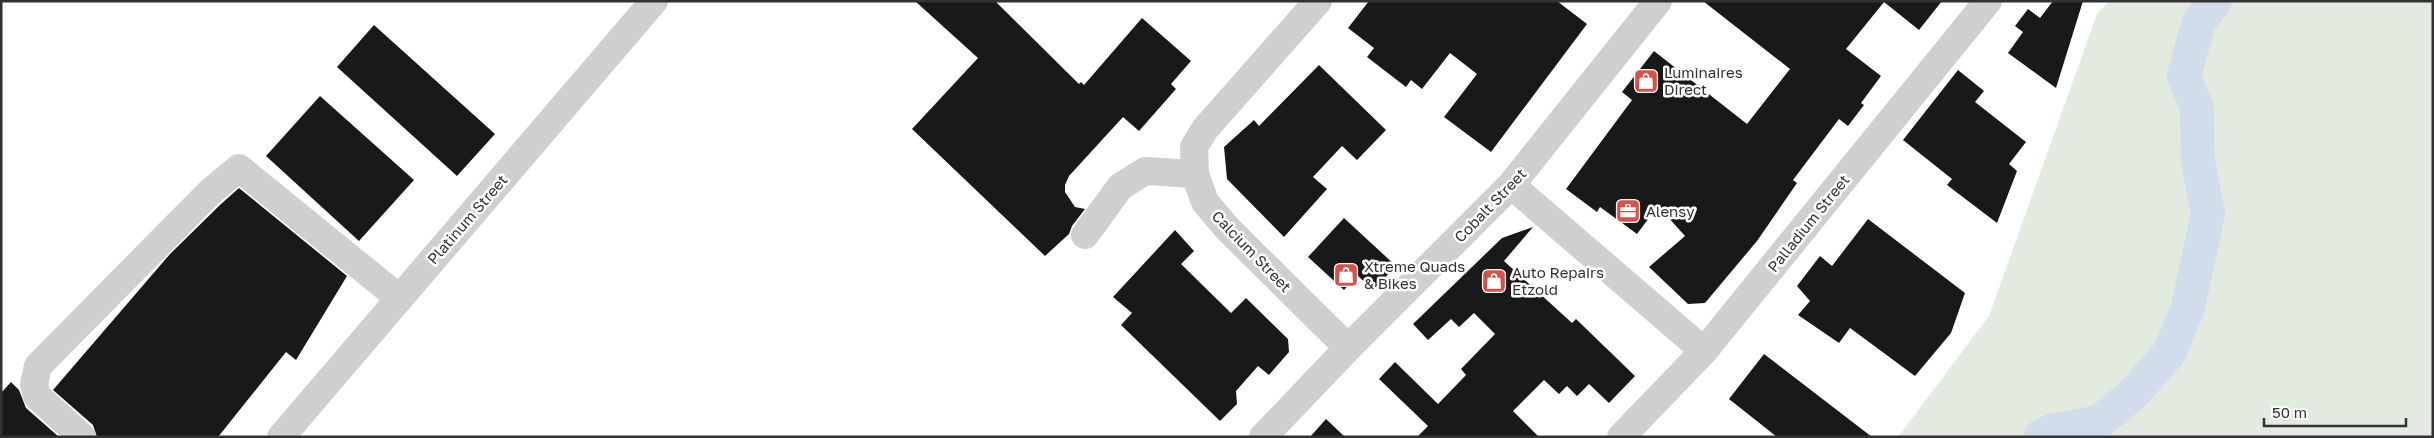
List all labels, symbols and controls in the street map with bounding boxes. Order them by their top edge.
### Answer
place label: Luminaires Direct [1664,63,1743,98]
shop icon: Luminaires Direct [1633,68,1659,94]
street label: Cobalt Street [1450,164,1530,246]
street label: Platinum Street [423,171,511,267]
street label: Palladium Street [1763,171,1853,275]
office icon: Alensy [1615,198,1641,224]
place label: Alensy [1646,202,1695,220]
street label: Calcium Street [1209,207,1295,295]
place label: Xtreme Quads & Bikes [1364,257,1465,292]
shop icon: Xtreme Quads & Bikes [1333,262,1359,288]
place label: Auto Repairs Etzold [1512,263,1604,298]
shop icon: Auto Repairs Etzold [1481,268,1507,294]
scale bar [2264,396,2406,428]
text: 50 m [2272,403,2307,421]

